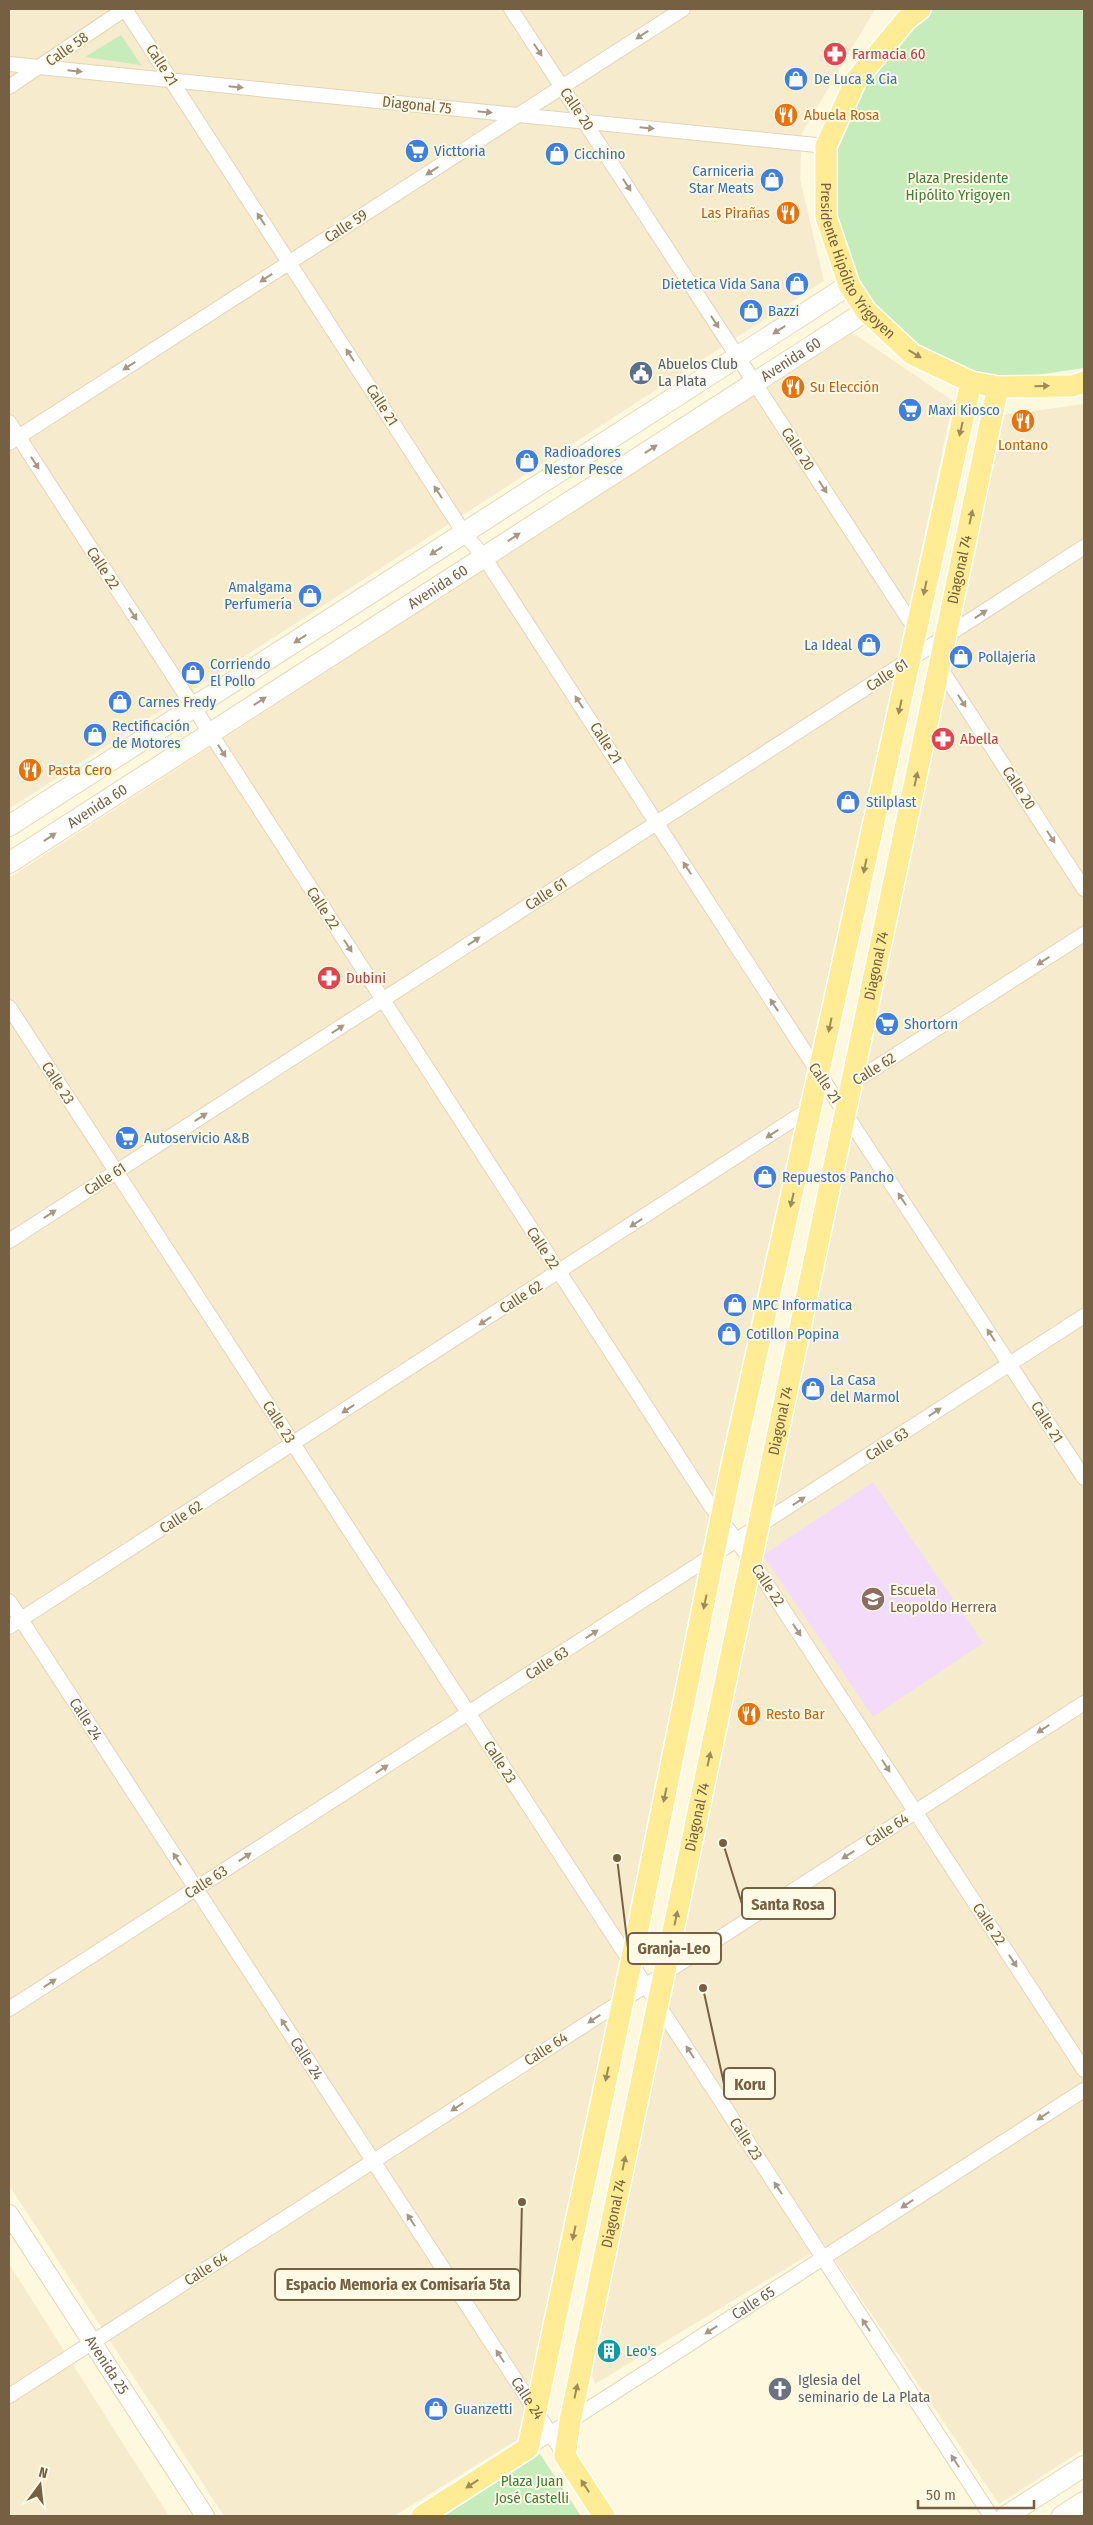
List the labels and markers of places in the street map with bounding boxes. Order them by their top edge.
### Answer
pharmacy icon: Farmacia 60 [822,41,848,67]
place label: Farmacia 60 [852,45,925,63]
shop icon: De Luca & Cia [783,66,809,92]
place label: De Luca & Cia [814,70,897,88]
restaurant icon: Abuela Rosa [773,102,799,128]
place label: Abuela Rosa [804,106,879,124]
supermarket icon: Victtoria [404,138,430,164]
shop icon: Cicchino [544,141,570,167]
place label: Victtoria [434,142,486,160]
place label: Cicchino [574,145,626,163]
place label: Carniceria Star Meats [689,162,754,197]
shop icon: Carniceria Star Meats [759,167,785,193]
restaurant icon: Las Pirañas [775,200,801,226]
place label: Las Pirañas [701,204,770,222]
shop icon: Dietetica Vida Sana [784,271,810,297]
place label: Dietetica Vida Sana [662,275,780,293]
shop icon: Bazzi [738,298,764,324]
place label: Bazzi [768,302,799,320]
place label: Abuelos Club La Plata [658,355,738,390]
public building icon: Abuelos Club La Plata [628,360,654,386]
restaurant icon: Su Elección [780,374,806,400]
place label: Su Elección [810,378,879,396]
supermarket icon: Maxi Kiosco [897,397,923,423]
place label: Maxi Kiosco [928,401,1000,419]
restaurant icon: Lontano [1010,408,1036,434]
place label: Lontano [998,436,1048,454]
place label: Radioadores Nestor Pesce [544,443,623,478]
shop icon: Radioadores Nestor Pesce [514,448,540,474]
place label: Amalgama Perfumería [224,578,292,613]
shop icon: Amalgama Perfumería [297,583,323,609]
shop icon: La Ideal [856,632,882,658]
place label: La Ideal [804,636,852,654]
shop icon: Pollajería [948,644,974,670]
place label: Pollajería [978,648,1036,666]
place label: Corriendo El Pollo [210,655,271,690]
shop icon: Corriendo El Pollo [180,660,206,686]
shop icon: Carnes Fredy [107,689,133,715]
place label: Carnes Fredy [138,693,217,711]
place label: Rectificación de Motores [112,717,190,752]
shop icon: Rectificación de Motores [82,722,108,748]
pharmacy icon: Abella [930,726,956,752]
place label: Abella [960,730,998,748]
restaurant icon: Pasta Cero [17,757,43,783]
place label: Pasta Cero [48,761,112,779]
shop icon: Stilplast [835,789,861,815]
place label: Stilplast [866,793,917,811]
pharmacy icon: Dubini [316,965,342,991]
place label: Dubini [346,969,386,987]
supermarket icon: Shortorn [874,1011,900,1037]
place label: Shortorn [904,1015,958,1033]
supermarket icon: Autoservicio A&B [114,1125,140,1151]
place label: Autoservicio A&B [144,1129,250,1147]
shop icon: Repuestos Pancho [752,1164,778,1190]
place label: Repuestos Pancho [782,1168,894,1186]
shop icon: MPC Informatica [722,1292,748,1318]
place label: MPC Informatica [752,1296,852,1314]
shop icon: Cotillon Popina [716,1321,742,1347]
place label: Cotillon Popina [746,1325,839,1343]
place label: La Casa del Marmol [830,1371,900,1406]
shop icon: La Casa del Marmol [800,1376,826,1402]
place label: Escuela Leopoldo Herrera [890,1581,997,1616]
school or university icon: Escuela Leopoldo Herrera [860,1586,886,1612]
restaurant icon: Resto Bar [736,1701,762,1727]
place label: Resto Bar [766,1705,825,1723]
callout: Santa Rosa [742,1888,835,1919]
callout: Granja-Leo [628,1933,721,1964]
callout: Koru [724,2068,775,2099]
callout: Espacio Memoria ex Comisaría 5ta [275,2269,520,2300]
building icon: Leo's [596,2338,622,2364]
place label: Leo's [626,2342,657,2360]
place label: Iglesia del seminario de La Plata [798,2371,930,2406]
church icon: Iglesia del seminario de La Plata [767,2376,793,2402]
shop icon: Guanzetti [423,2396,449,2422]
place label: Guanzetti [454,2400,513,2418]

